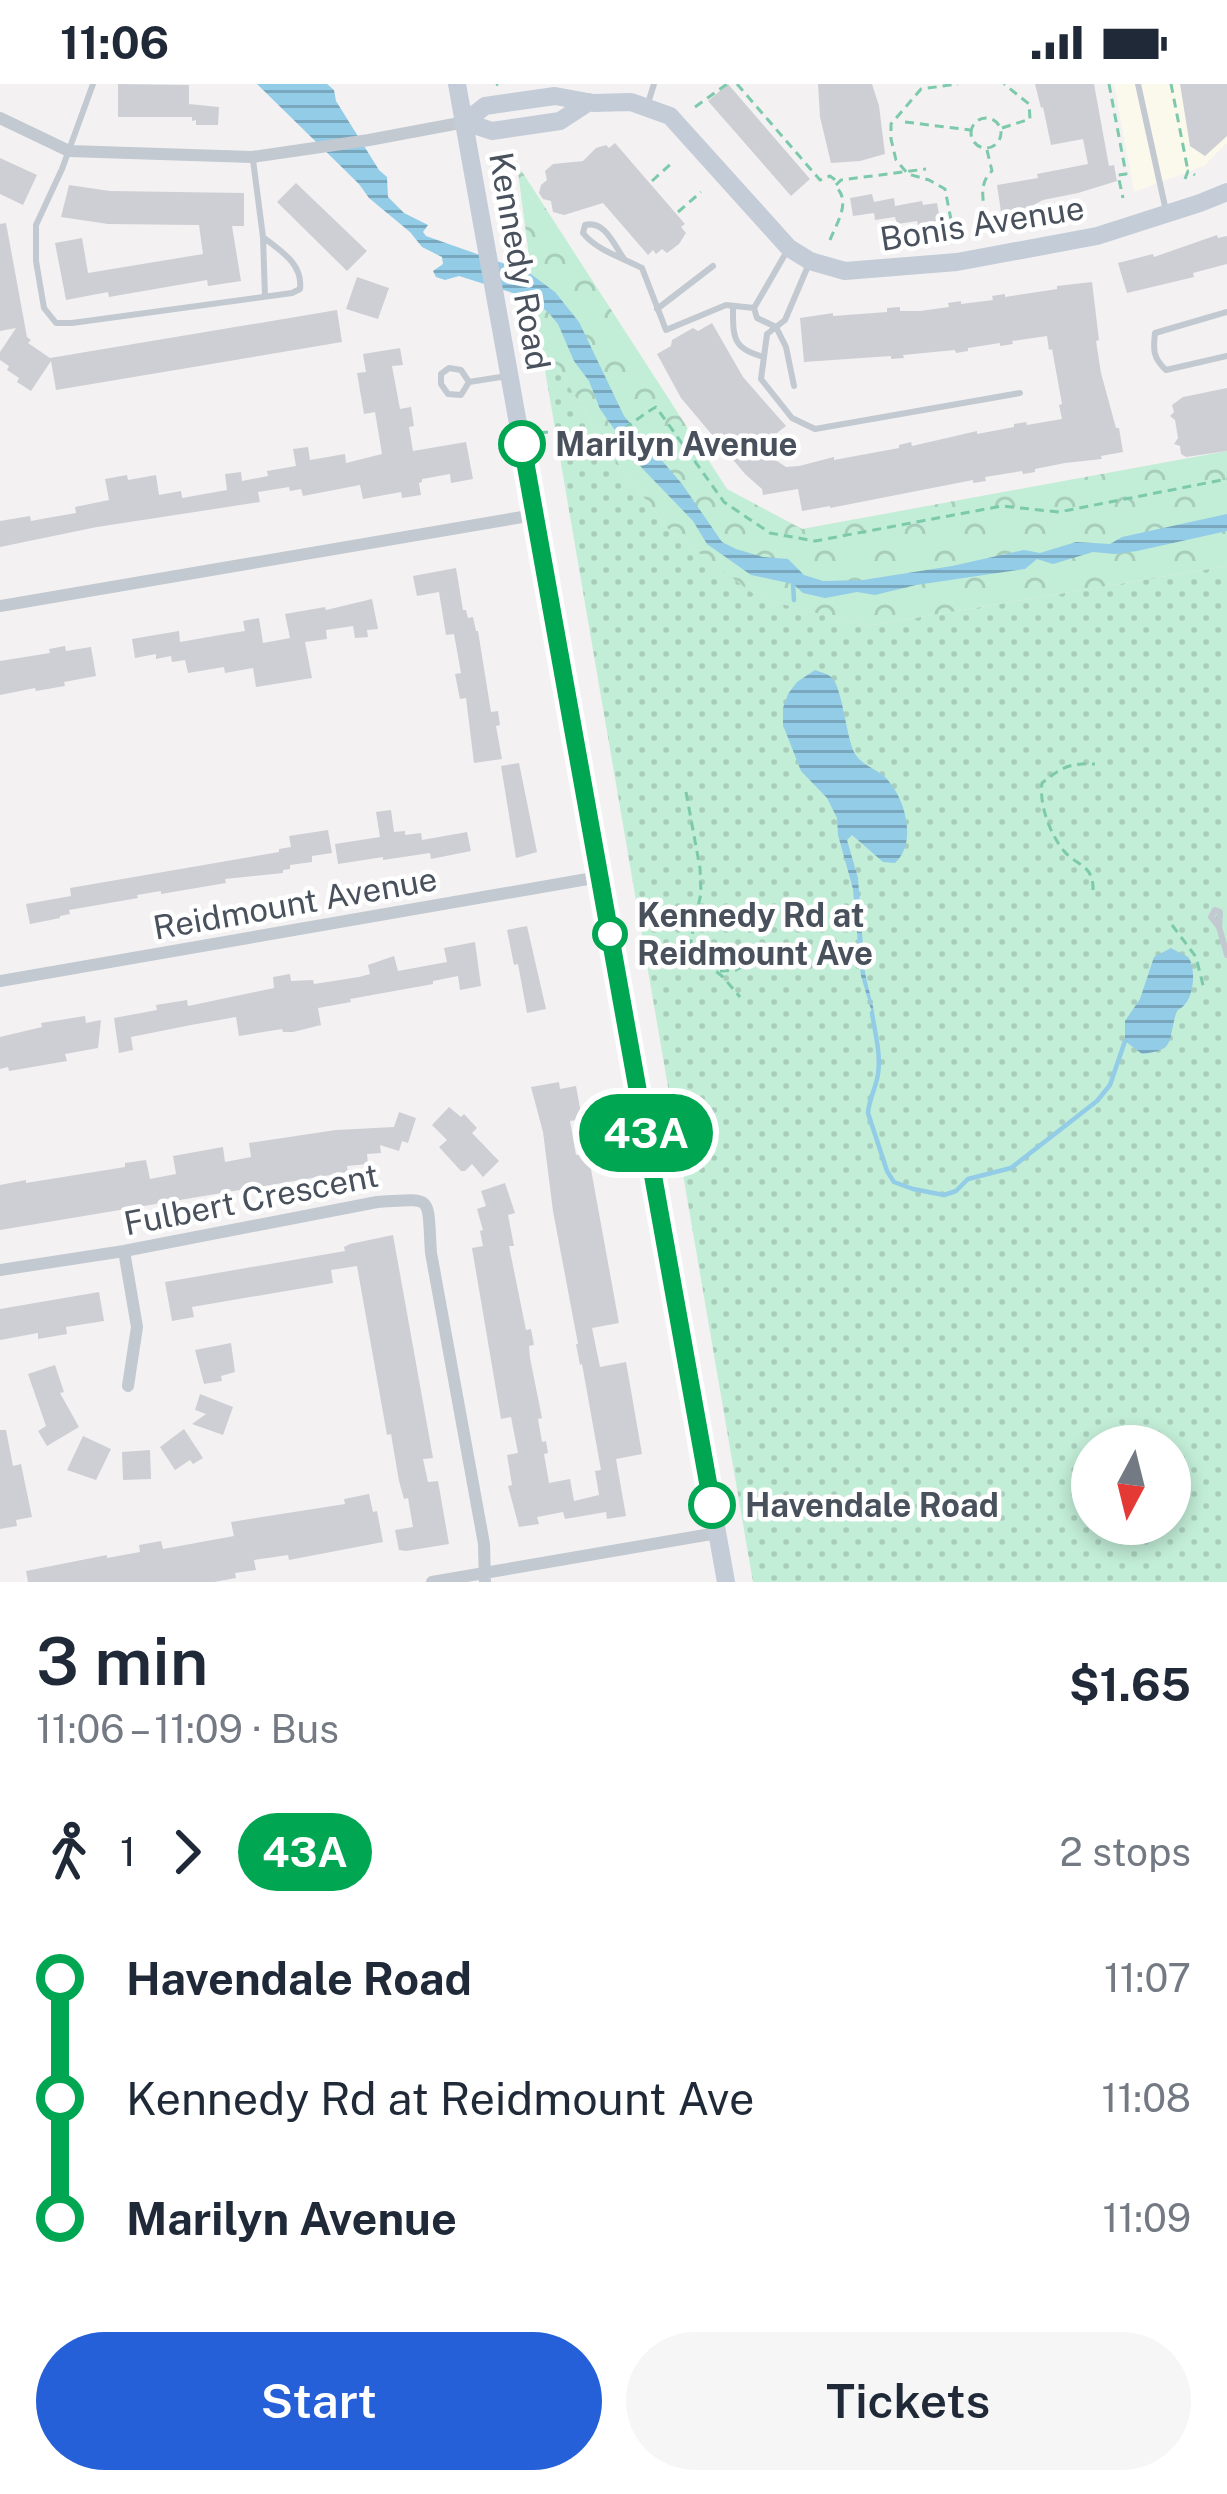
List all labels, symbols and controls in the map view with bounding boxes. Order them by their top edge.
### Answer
text: 11:06 [60,16,169,69]
street label: Kennedy Road [482,149,558,373]
street label: Bonis Avenue [877,188,1087,258]
marker: Marilyn Avenue [500,422,544,466]
place label: Marilyn Avenue [555,425,798,463]
street label: Reidmount Avenue [150,859,440,947]
place label: Kennedy Rd at Reidmount Ave [637,896,873,972]
marker: Kennedy Rd at Reidmount Ave [594,918,626,950]
line badge: 43A [577,1094,715,1172]
text: 43A [603,1108,689,1157]
street label: Fulbert Crescent [121,1156,381,1242]
north arrow [1071,1425,1191,1545]
map controls [1071,1425,1191,1545]
marker: Havendale Road [690,1483,734,1527]
place label: Havendale Road [745,1486,999,1524]
text: 3 min [36,1622,208,1700]
text: $1.65 [1069,1658,1191,1711]
text: 11:06 – 11:09 · Bus [36,1706,339,1752]
icon: walk [36,1819,102,1885]
icon: forward [154,1819,220,1885]
text: 43A [262,1827,348,1876]
text: 1 [120,1829,136,1875]
text: 2 stops [1059,1829,1191,1875]
text: Havendale Road [126,1952,472,2005]
text: 11:07 [1104,1955,1191,2001]
text: Kennedy Rd at Reidmount Ave [126,2072,754,2125]
text: 11:08 [1102,2075,1191,2121]
text: Marilyn Avenue [126,2192,457,2245]
text: 11:09 [1102,2195,1191,2241]
button: Start [36,2332,602,2470]
button: Tickets [626,2332,1191,2470]

